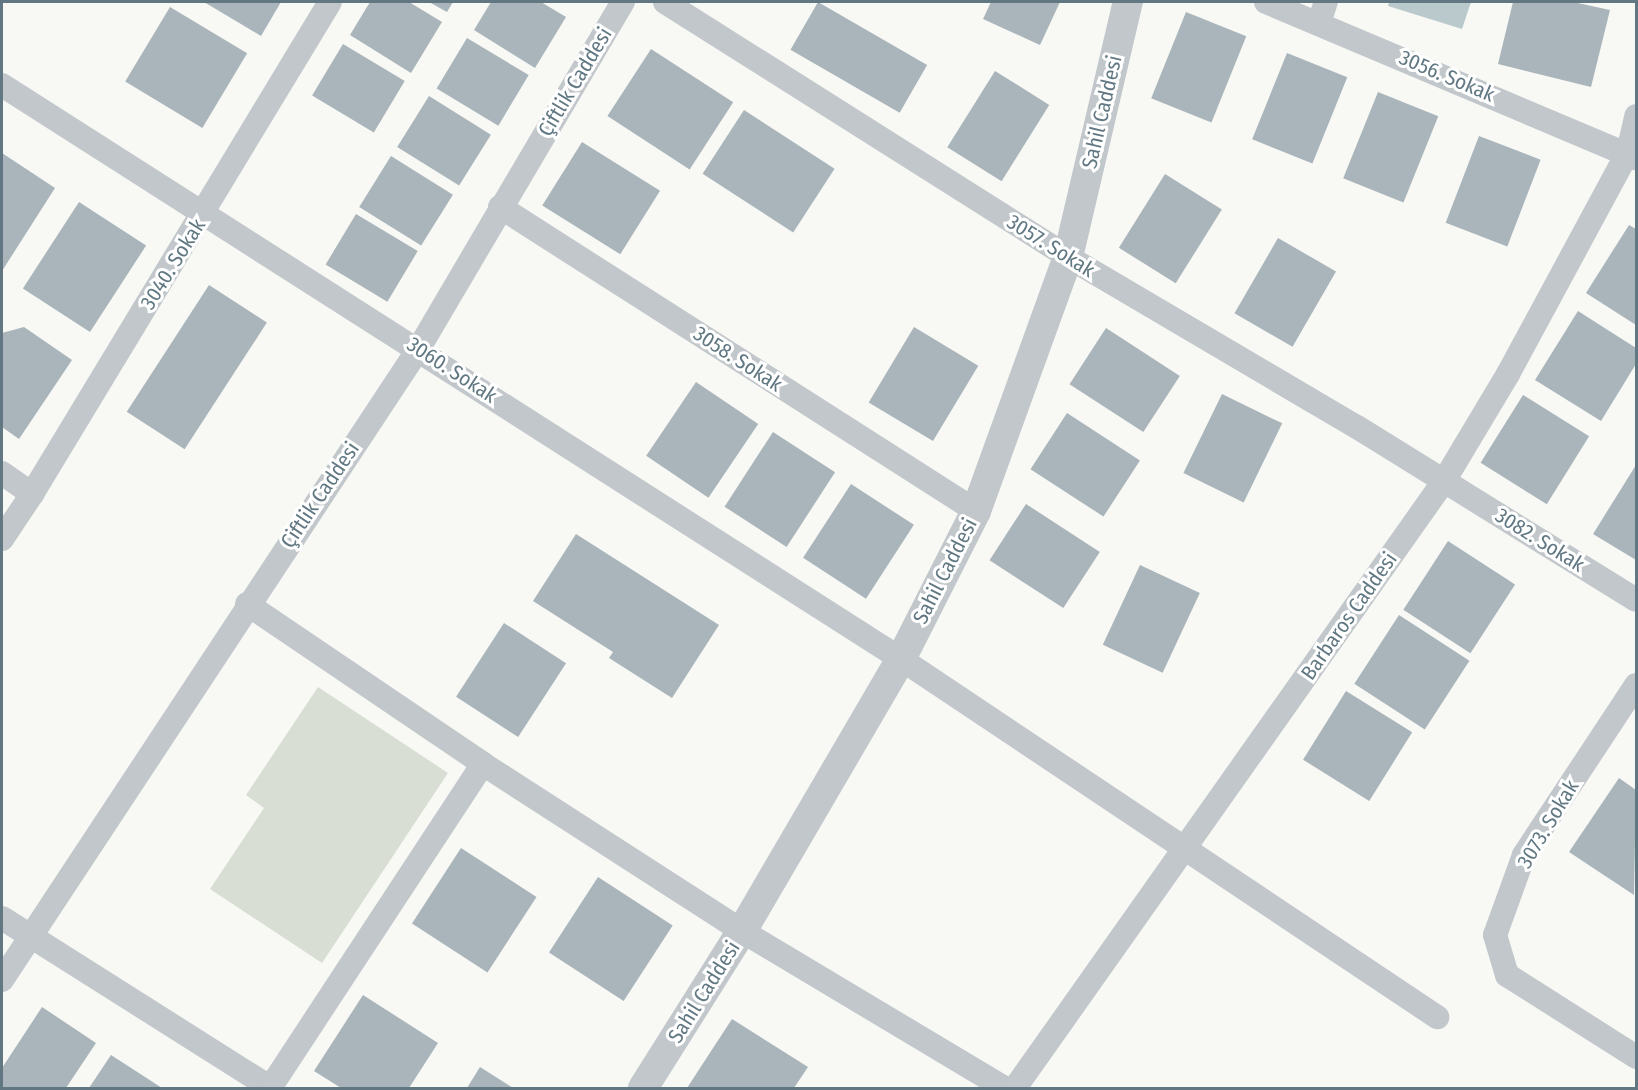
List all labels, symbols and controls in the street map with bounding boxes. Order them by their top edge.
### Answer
street label: Çiftlik Caddesi [533,23,617,141]
street label: 3056. Sokak [1396,45,1498,107]
street label: Sahil Caddesi [1077,53,1127,171]
street label: 3057. Sokak [1003,209,1099,283]
street label: 3040. Sokak [135,214,211,314]
street label: 3058. Sokak [689,321,787,397]
street label: 3060. Sokak [402,332,502,408]
street label: Çiftlik Caddesi [275,437,365,553]
street label: 3082. Sokak [1491,503,1589,577]
street label: Sahil Caddesi [908,514,982,628]
street label: Barbaros Caddesi [1296,547,1402,685]
street label: 3073. Sokak [1512,775,1584,873]
street label: Sahil Caddesi [663,936,745,1048]

